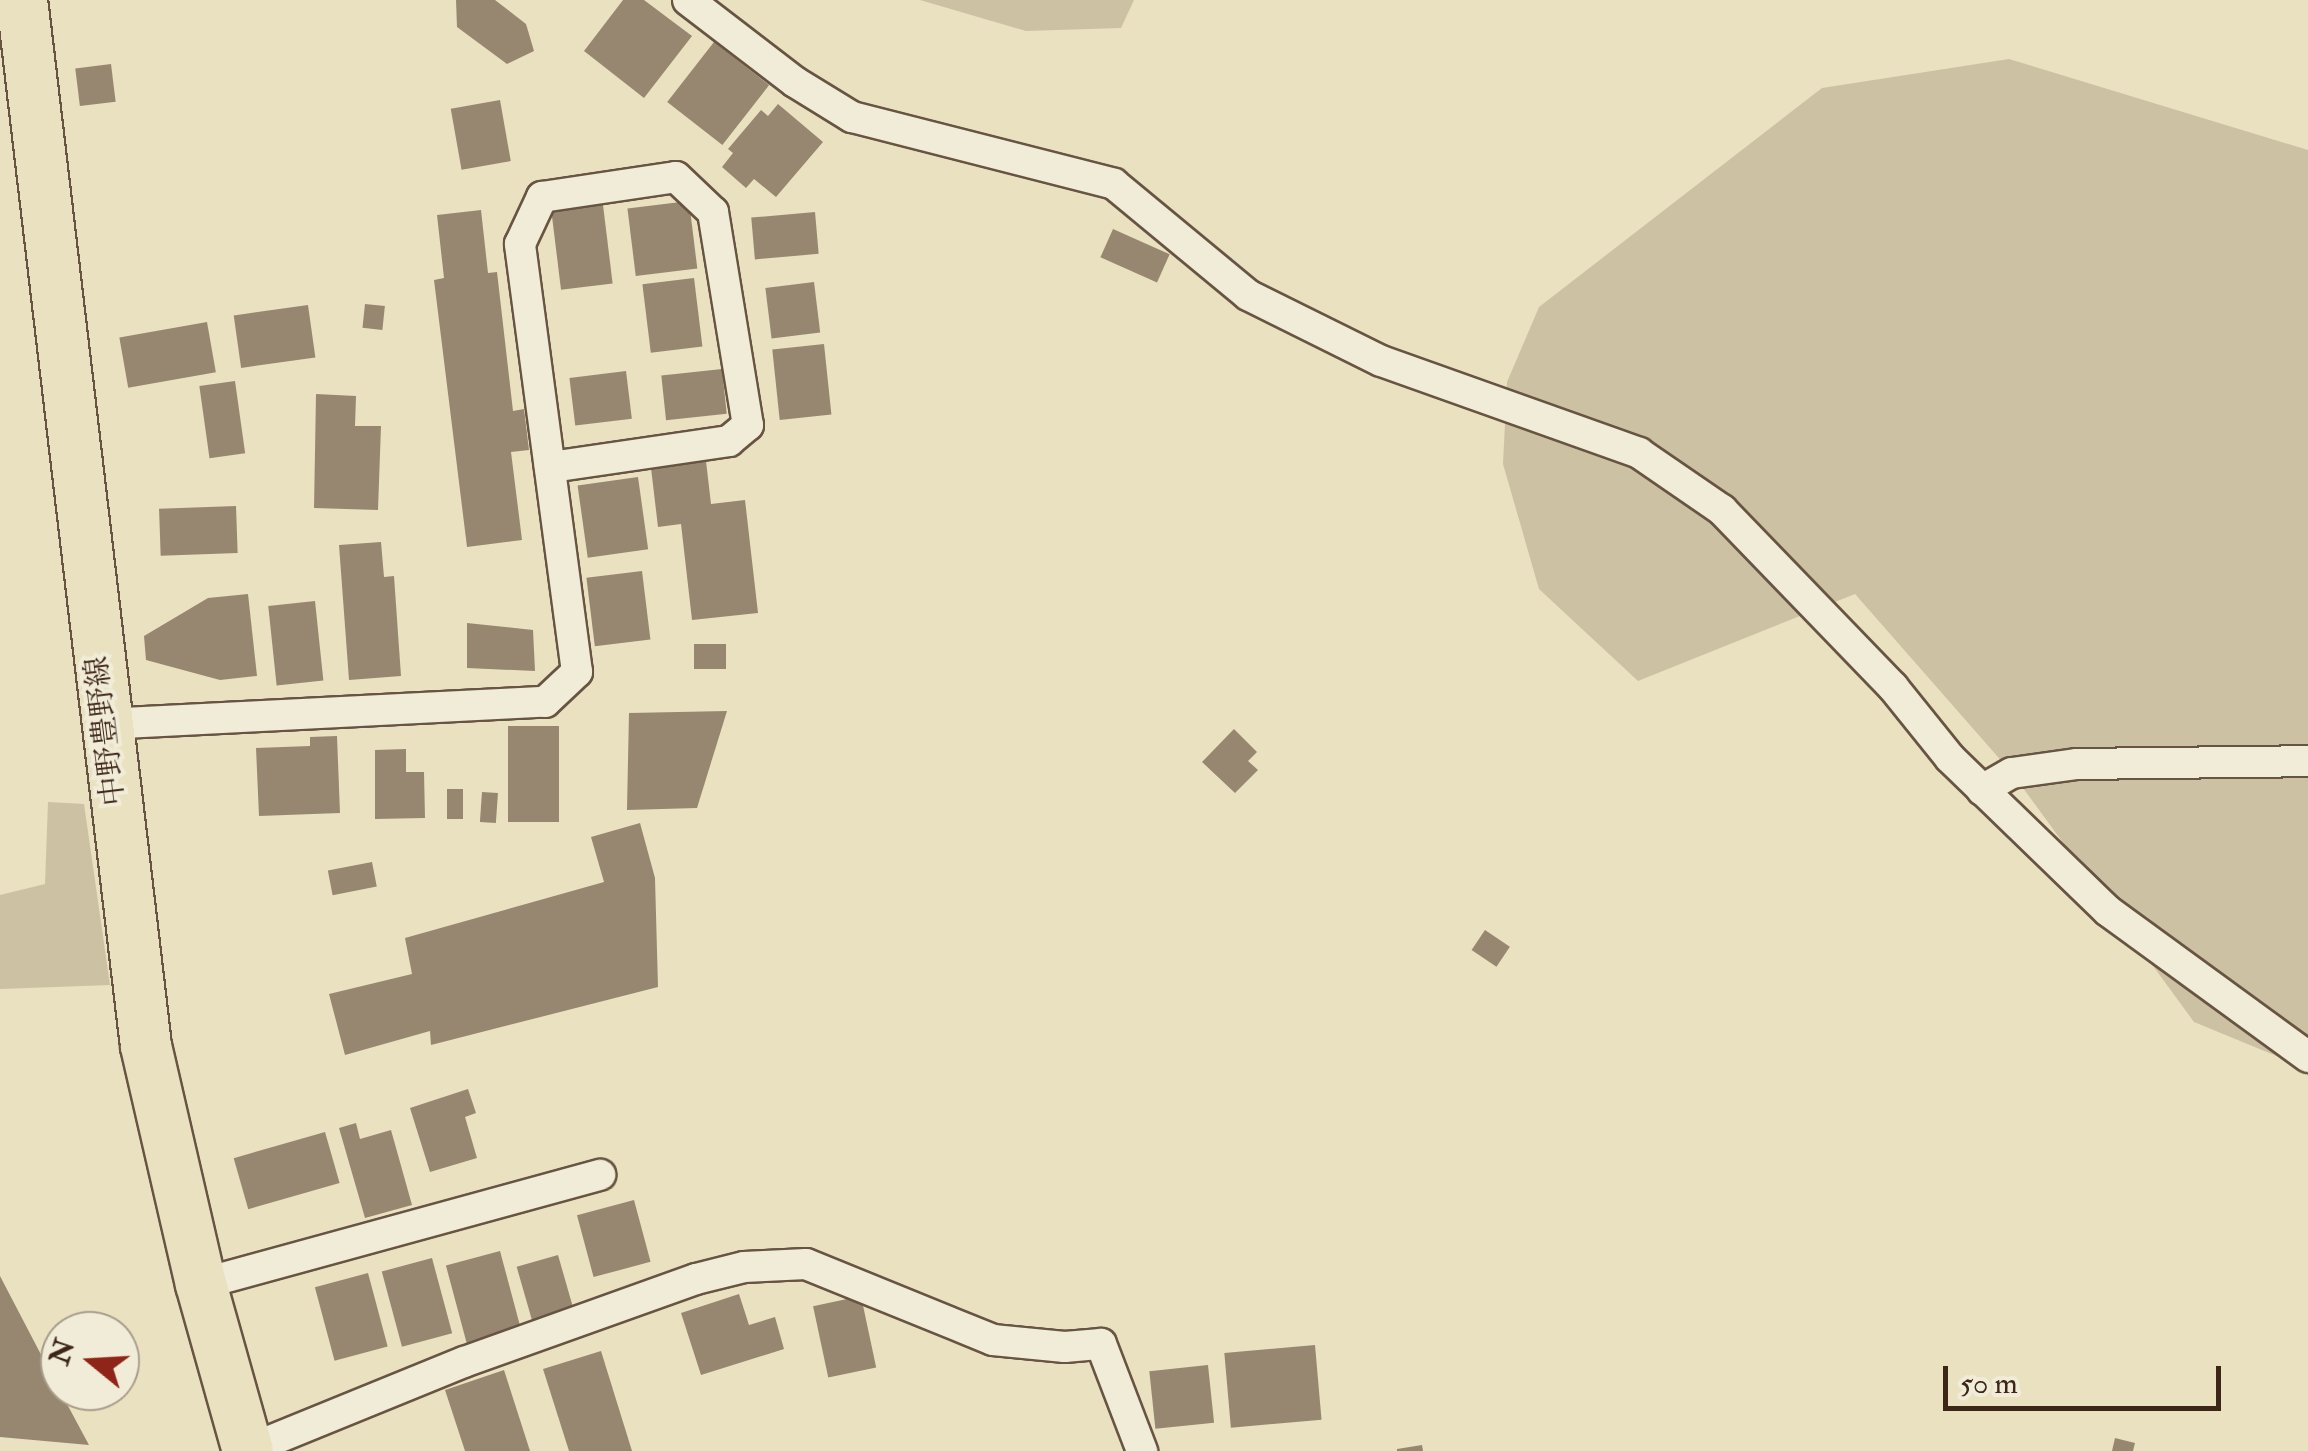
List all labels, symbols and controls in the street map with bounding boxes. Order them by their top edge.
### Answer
street label: 中野豊野線 [79,654,133,808]
north arrow [40,1311,140,1411]
text: N [42,1335,83,1370]
scale bar [1948,1346,2226,1408]
text: 50 m [1960,1365,2018,1402]

